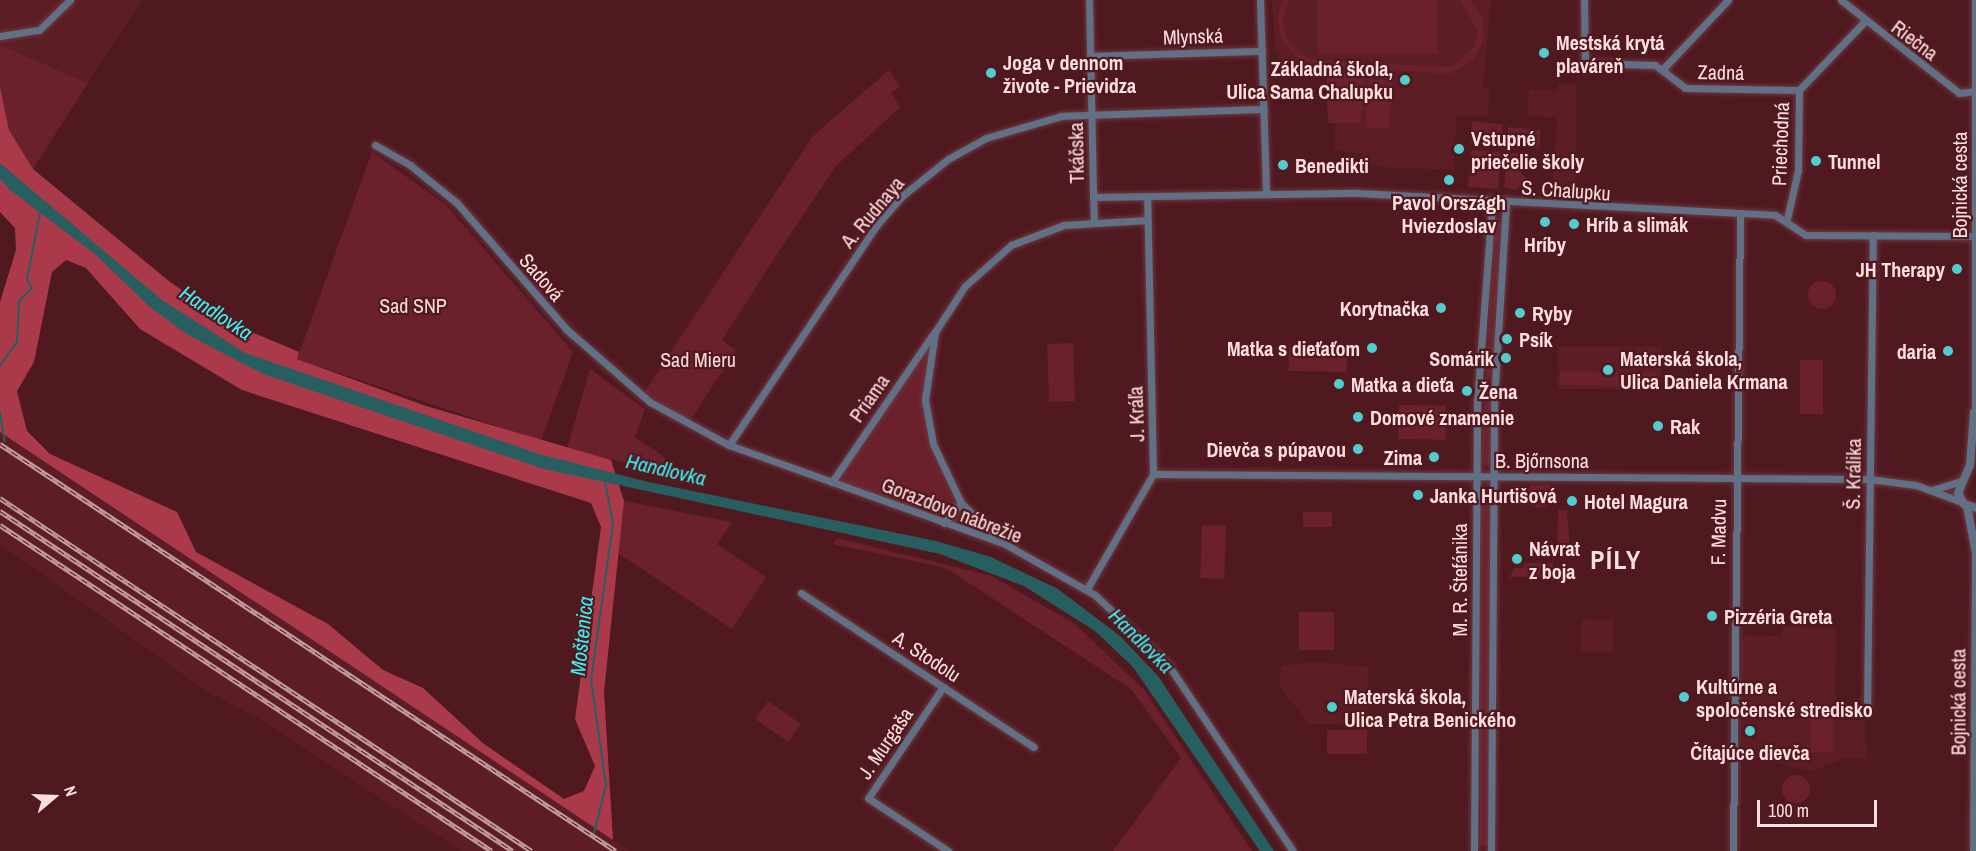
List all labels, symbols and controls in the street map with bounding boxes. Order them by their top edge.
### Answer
street label: Riečna [1887,15,1943,65]
street label: Mlynská [1163,23,1223,49]
place label: Mestská krytá plaváreň [1556,30,1664,77]
marker: Mestská krytá plaváreň [1537,46,1551,60]
place label: Joga v dennom živote - Prievidza [1003,50,1136,97]
place label: Základná škola, Ulica Sama Chalupku [1226,56,1393,103]
street label: Zadná [1698,60,1744,84]
marker: Joga v dennom živote - Prievidza [984,66,998,80]
marker: Základná škola, Ulica Sama Chalupku [1398,73,1412,87]
street label: Priechodná [1767,102,1793,186]
street label: Tkáčska [1063,122,1089,184]
place label: Vstupné priečelie školy [1471,126,1584,173]
street label: Bojnická cesta [1947,132,1971,238]
marker: Vstupné priečelie školy [1452,142,1466,156]
place label: Tunnel [1828,149,1881,173]
place label: Benedikti [1295,153,1369,177]
marker: Tunnel [1809,154,1823,168]
marker: Benedikti [1276,158,1290,172]
street label: A. Rudnaya [835,171,909,253]
marker: Pavol Országh Hviezdoslav [1442,173,1456,187]
street label: S. Chalupku [1521,175,1611,205]
place label: Pavol Országh Hviezdoslav [1392,190,1506,237]
place label: Hríb a slimák [1586,212,1688,236]
marker: Hríby [1538,215,1552,229]
marker: Hríb a slimák [1567,217,1581,231]
place label: Hríby [1524,232,1566,256]
street label: Sadová [515,248,569,306]
place label: JH Therapy [1856,257,1945,281]
marker: JH Therapy [1950,262,1964,276]
water label: Handlovka [175,280,257,346]
park label: Sad SNP [379,293,447,317]
place label: Korytnačka [1340,296,1429,320]
marker: Korytnačka [1434,301,1448,315]
place label: Ryby [1532,301,1572,325]
marker: Ryby [1513,306,1527,320]
place label: Psík [1519,327,1553,351]
marker: Psík [1500,332,1514,346]
place label: Matka s dieťaťom [1227,336,1360,360]
place label: daria [1897,339,1936,363]
marker: Matka s dieťaťom [1365,341,1379,355]
marker: daria [1941,344,1955,358]
place label: Somárik [1429,346,1494,370]
place label: Materská škola, Ulica Daniela Krmana [1620,346,1788,393]
park label: Sad Mieru [660,347,736,371]
marker: Somárik [1499,351,1513,365]
marker: Materská škola, Ulica Daniela Krmana [1601,363,1615,377]
street label: Priama [844,369,894,427]
place label: Matka a dieťa [1351,372,1454,396]
marker: Matka a dieťa [1332,377,1346,391]
place label: Žena [1479,379,1517,403]
marker: Žena [1460,384,1474,398]
street label: J. Kráľa [1123,386,1149,442]
place label: Domové znamenie [1370,405,1514,429]
marker: Domové znamenie [1351,410,1365,424]
place label: Rak [1670,414,1700,438]
marker: Rak [1651,419,1665,433]
place label: Dievča s púpavou [1207,437,1346,461]
street label: Š. Králika [1840,438,1866,510]
marker: Dievča s púpavou [1351,442,1365,456]
place label: Zima [1384,445,1422,469]
street label: B. Bjőrnsona [1495,448,1589,472]
water label: Handlovka [624,449,708,491]
marker: Zima [1427,450,1441,464]
street label: Gorazdovo nábrežie [878,472,1026,548]
place label: Janka Hurtišová [1430,483,1557,507]
marker: Janka Hurtišová [1411,488,1425,502]
place label: Hotel Magura [1584,489,1688,513]
marker: Hotel Magura [1565,494,1579,508]
street label: F. Madvu [1705,499,1731,565]
street label: M. R. Štefánika [1447,523,1471,637]
place label: Návrat z boja [1529,536,1580,583]
district label: PÍLY [1590,544,1642,576]
marker: Návrat z boja [1510,552,1524,566]
water label: Moštenica [565,595,599,677]
water label: Handlovka [1103,603,1179,679]
place label: Pizzéria Greta [1724,604,1832,628]
marker: Pizzéria Greta [1705,609,1719,623]
street label: A. Stodolu [889,625,965,687]
street label: Bojnická cesta [1946,649,1970,755]
place label: Kultúrne a spoločenské stredisko [1696,674,1873,721]
place label: Materská škola, Ulica Petra Benického [1344,684,1516,731]
marker: Kultúrne a spoločenské stredisko [1677,690,1691,704]
marker: Materská škola, Ulica Petra Benického [1325,700,1339,714]
street label: J. Murgaša [852,703,918,783]
marker: Čítajúce dievča [1743,724,1757,738]
place label: Čítajúce dievča [1690,740,1810,764]
north arrow [24,767,84,827]
text: N [59,783,83,799]
scale bar [1760,788,1880,826]
text: 100 m [1768,798,1809,823]

